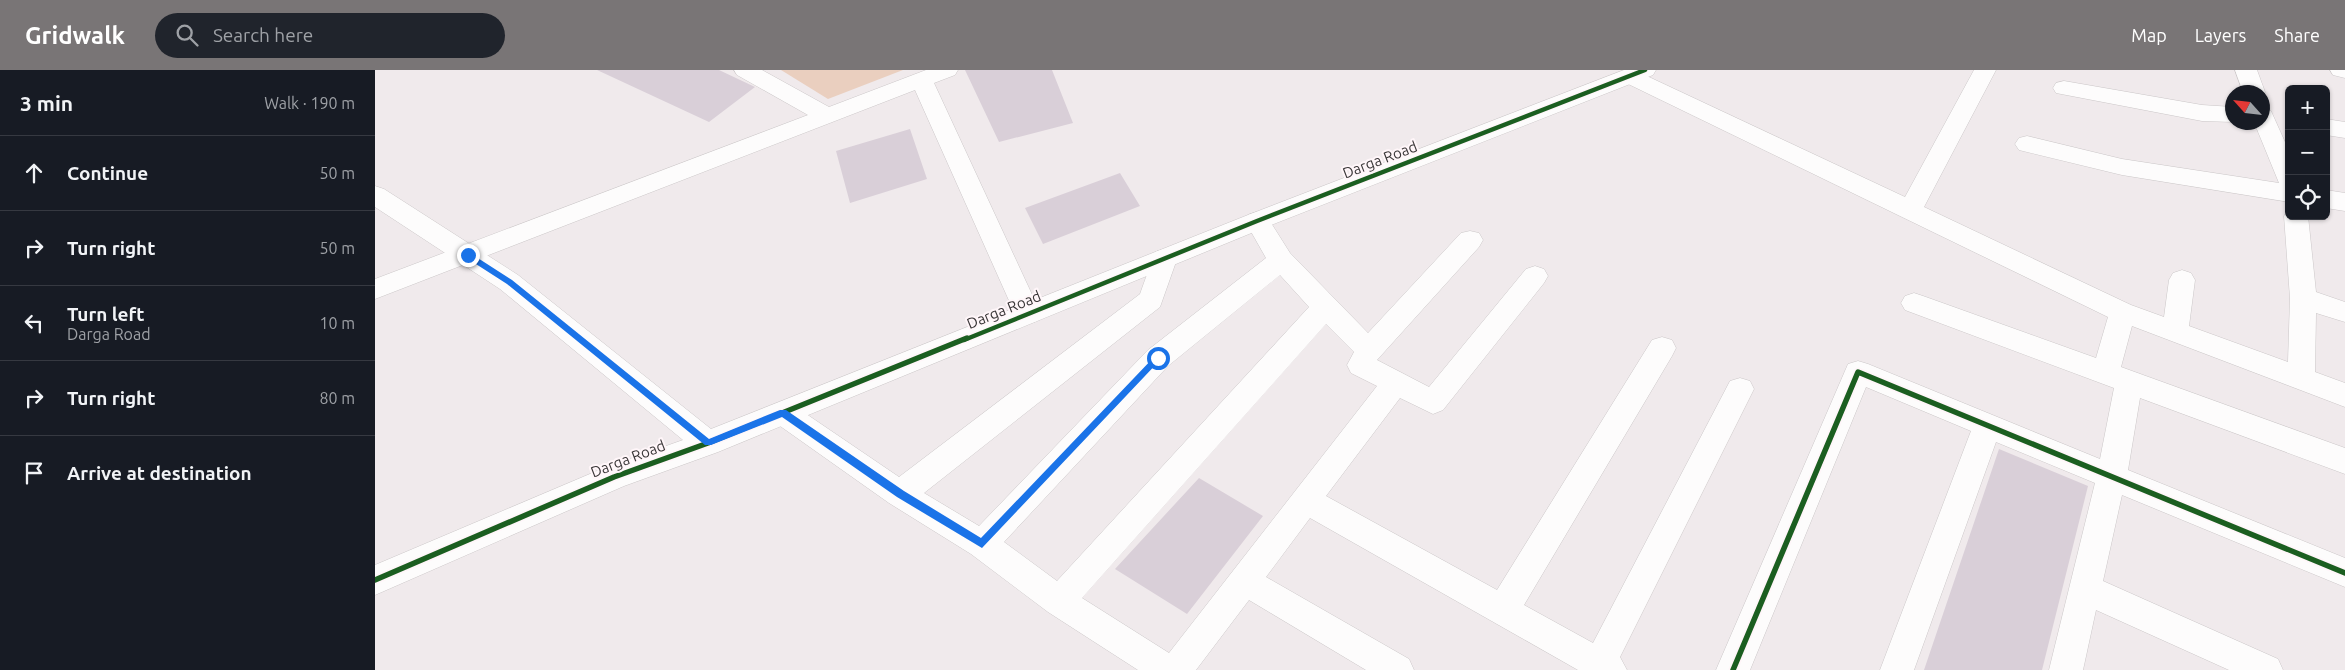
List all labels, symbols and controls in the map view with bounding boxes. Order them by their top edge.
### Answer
search box [155,13,505,58]
icon: search [173,21,201,49]
text: Gridwalk [25,22,125,49]
text: Search here [213,24,313,46]
text: Map [2131,25,2167,45]
text: Layers [2195,25,2246,45]
text: Share [2274,25,2320,45]
north arrow [2225,85,2270,130]
map controls [2285,85,2330,220]
button: + [2285,85,2330,130]
text: 3 min [20,91,73,115]
text: Walk · 190 m [264,94,355,112]
button: − [2285,130,2330,175]
street label: Darga Road [1340,138,1419,182]
icon: ahead [20,159,48,187]
text: Continue [67,162,148,184]
text: 50 m [319,164,355,182]
button: locate [2285,175,2330,220]
icon: right [20,234,48,262]
text: Turn right [67,237,155,259]
text: 50 m [319,239,355,257]
route end [457,244,480,267]
street label: Darga Road [964,287,1043,332]
text: Turn left [67,303,145,325]
icon: left [20,309,48,337]
text: 10 m [319,314,355,332]
text: Darga Road [67,325,151,343]
route start [1147,347,1170,370]
icon: right [20,384,48,412]
text: Turn right [67,387,155,409]
text: 80 m [319,389,355,407]
street label: Darga Road [588,437,667,481]
icon: arrive [20,459,48,487]
text: Arrive at destination [67,462,252,484]

